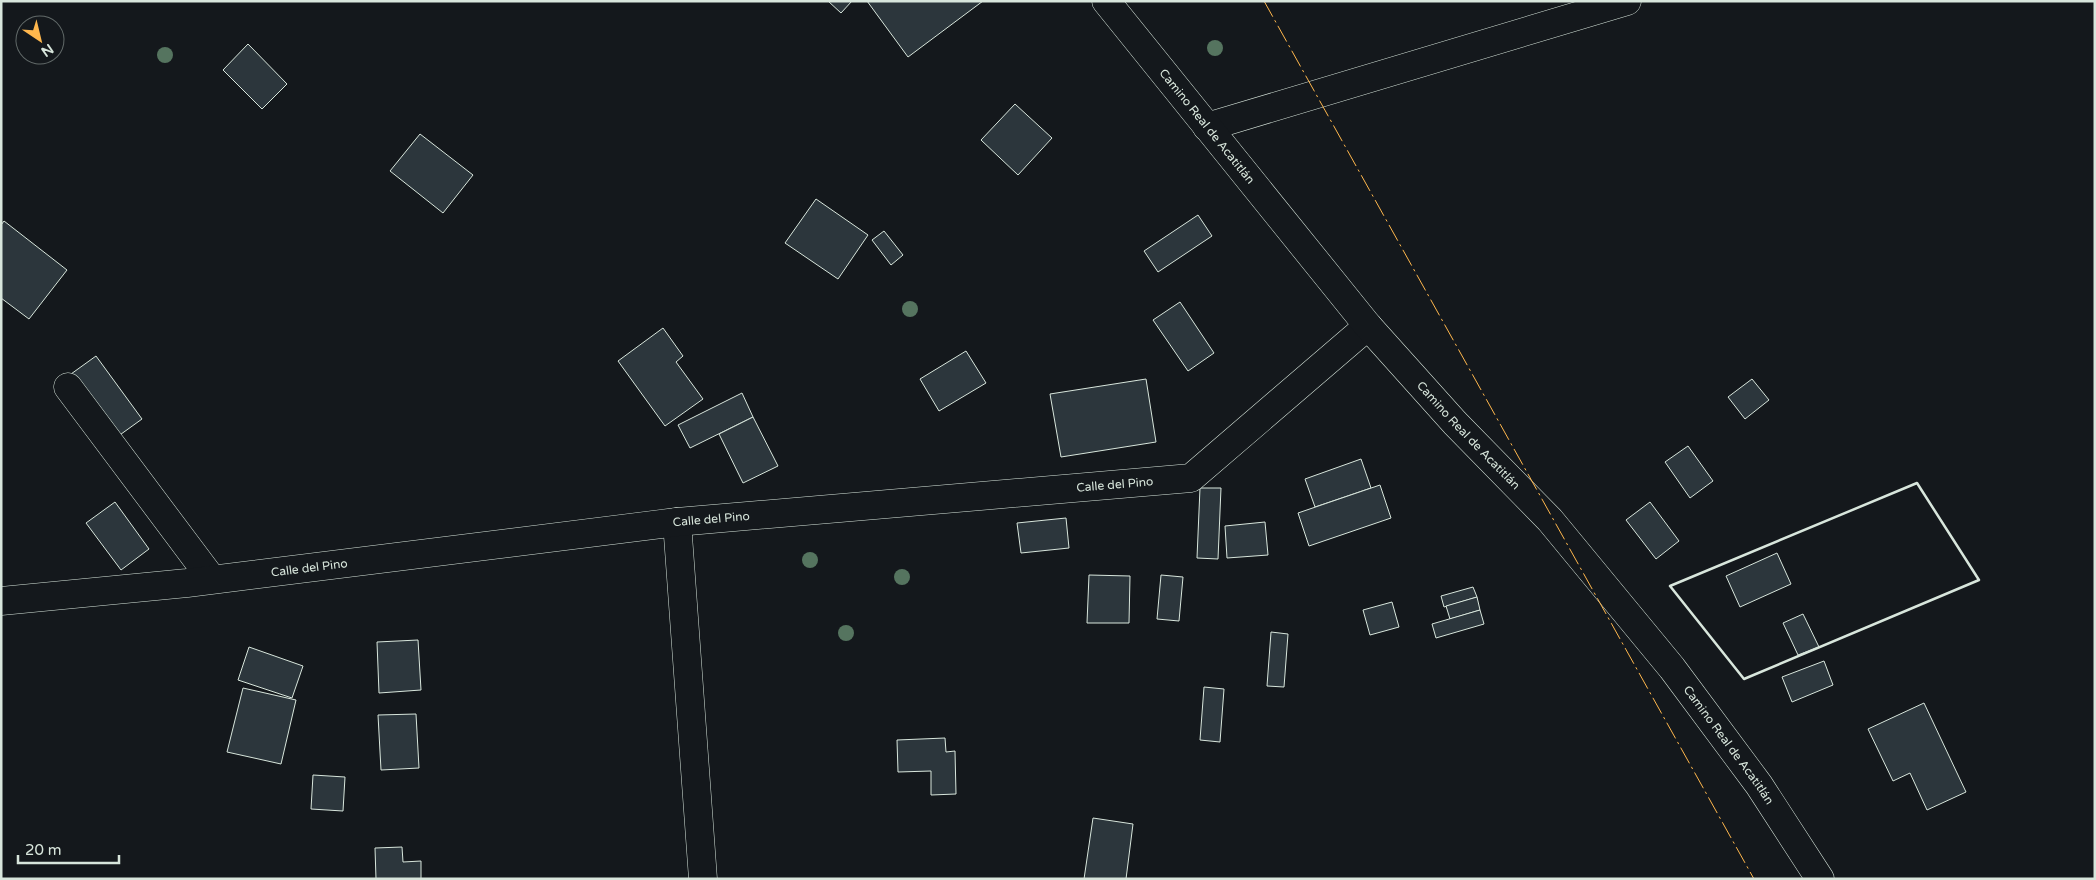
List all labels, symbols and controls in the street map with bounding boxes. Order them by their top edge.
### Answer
north arrow [15,15,65,65]
text: N [38,40,57,60]
street label: Camino Real de Acatitlán [1157,66,1258,187]
street label: Camino Real de Acatitlán [1414,378,1523,492]
street label: Calle del Pino [1076,474,1154,495]
street label: Calle del Pino [672,509,750,529]
street label: Calle del Pino [270,556,348,579]
street label: Camino Real de Acatitlán [1681,683,1777,807]
scale bar [18,832,119,864]
text: 20 m [25,841,62,859]

